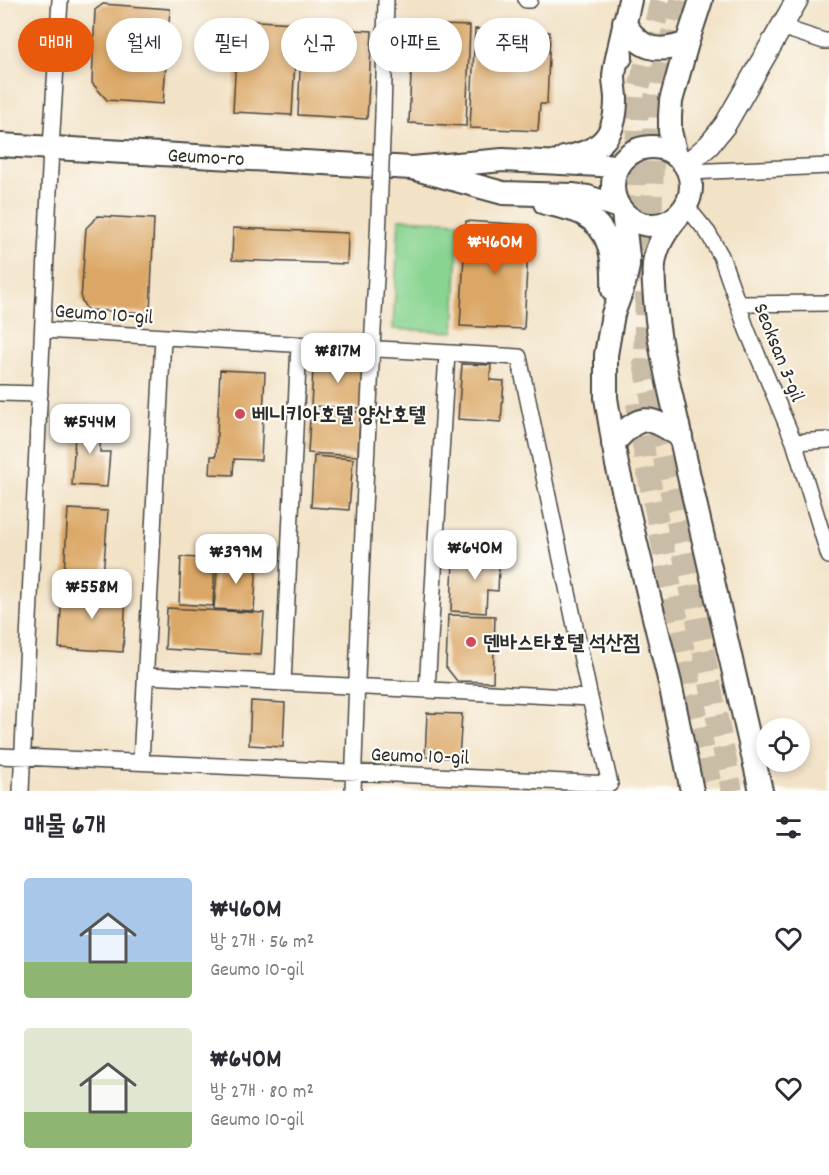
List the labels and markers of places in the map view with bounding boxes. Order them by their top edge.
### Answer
pin: ₩460M [453,224,537,275]
pin: ₩817M [296,333,380,384]
place label: 베니키아호텔 양산호텔 [252,402,426,432]
pin: ₩544M [48,404,132,455]
marker: 베니키아호텔 양산호텔 [233,407,247,421]
pin: ₩640M [433,530,517,581]
pin: ₩399M [194,534,278,585]
pin: ₩558M [50,569,134,620]
place label: 덴바스타호텔 석산점 [483,630,640,660]
marker: 덴바스타호텔 석산점 [464,635,478,649]

